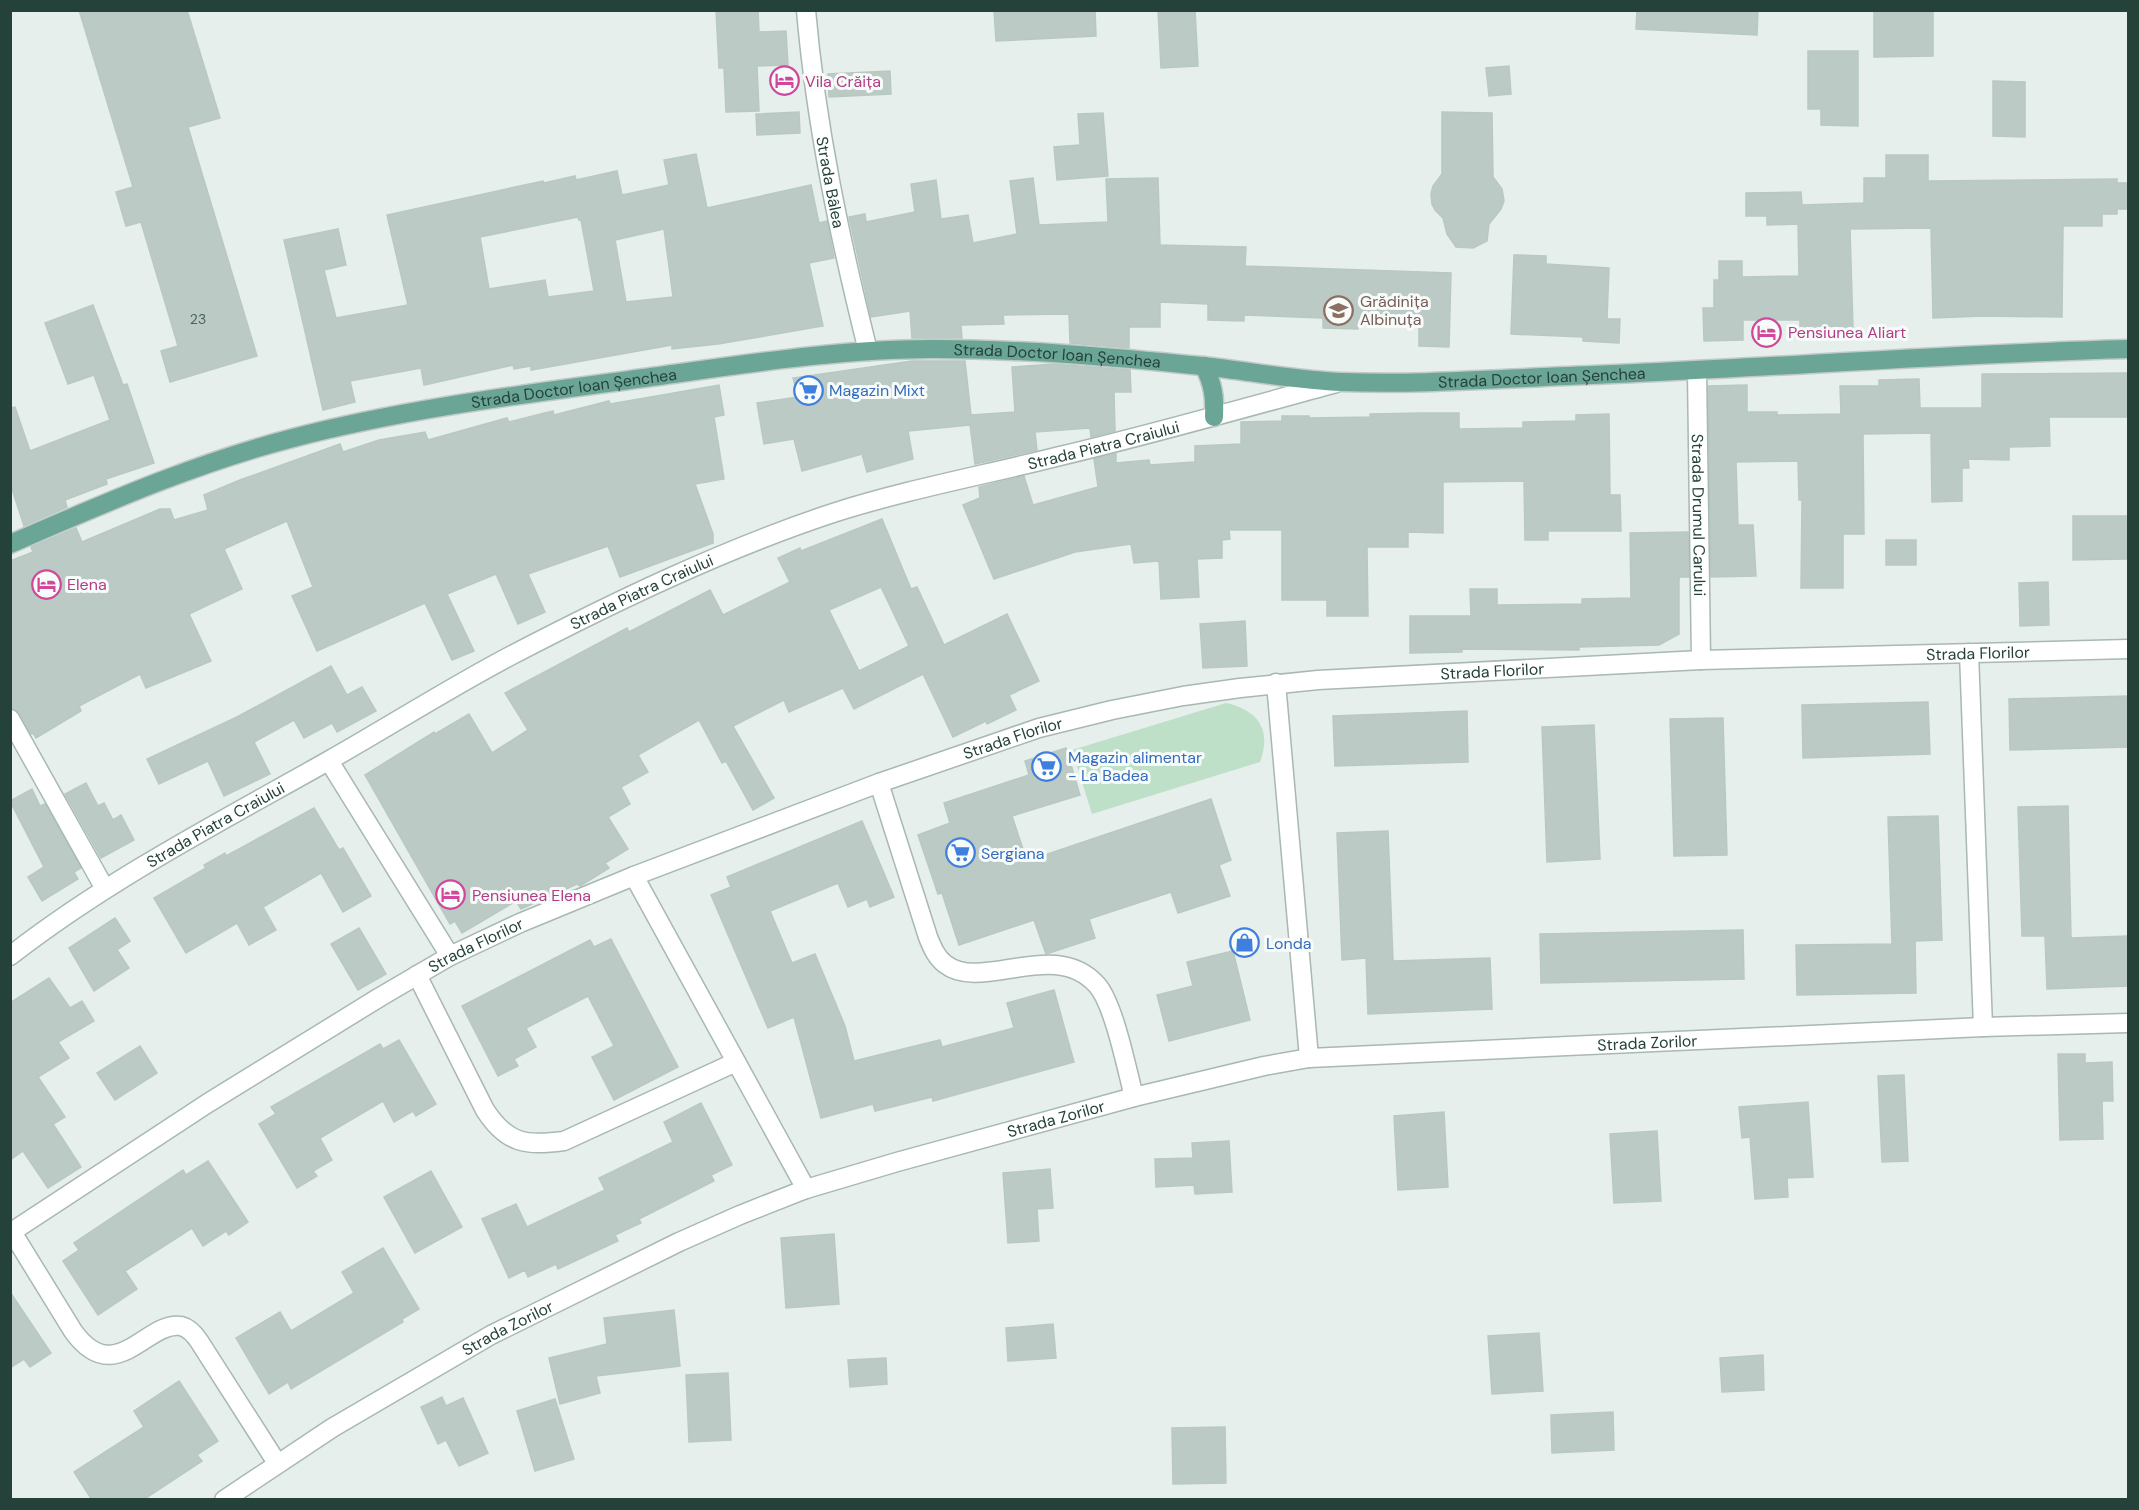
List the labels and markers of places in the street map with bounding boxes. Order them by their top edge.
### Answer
hotel icon: Vila Crăița [768,65,800,97]
place label: Vila Crăița [805,71,881,92]
place label: Grădinița Albinuța [1360,291,1429,330]
school or university icon: Grădinița Albinuța [1323,294,1355,326]
hotel icon: Pensiunea Aliart [1751,316,1783,348]
place label: Pensiunea Aliart [1788,322,1906,343]
supermarket icon: Magazin Mixt [792,374,824,406]
place label: Magazin Mixt [829,380,925,401]
hotel icon: Elena [30,568,62,600]
place label: Elena [67,574,107,595]
place label: Magazin alimentar - La Badea [1068,747,1202,786]
supermarket icon: Magazin alimentar - La Badea [1031,750,1063,782]
supermarket icon: Sergiana [944,837,976,869]
place label: Sergiana [981,843,1044,864]
hotel icon: Pensiunea Elena [435,879,467,911]
place label: Pensiunea Elena [472,885,591,906]
shop icon: Londa [1229,927,1261,959]
place label: Londa [1266,933,1312,954]

